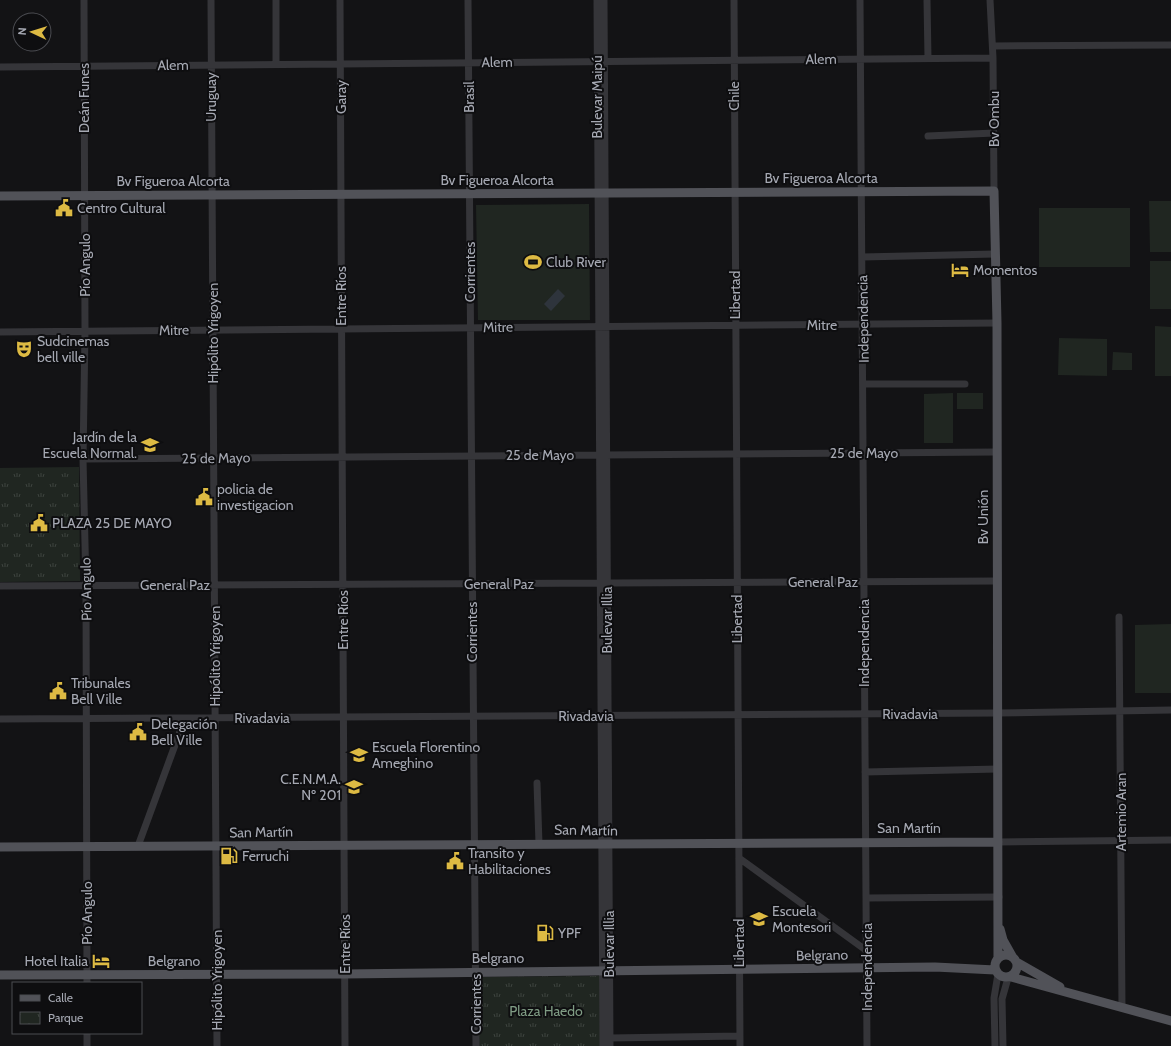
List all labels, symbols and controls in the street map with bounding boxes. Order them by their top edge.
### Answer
north arrow [12,12,52,52]
text: N [15,27,29,36]
street label: Alem [805,50,837,68]
street label: Alem [481,53,513,71]
street label: Bulevar Maipú [588,55,606,139]
street label: Alem [157,56,189,74]
street label: Deán Funes [75,63,93,133]
street label: Uruguay [202,72,220,122]
street label: Garay [332,80,350,114]
street label: Brasil [460,81,478,113]
street label: Chile [725,81,743,111]
street label: Bv Ombu [985,91,1003,147]
street label: Bv Figueroa Alcorta [764,169,878,187]
street label: Bv Figueroa Alcorta [440,171,554,189]
street label: Bv Figueroa Alcorta [116,172,230,190]
public building icon: Centro Cultural [54,198,74,218]
place label: Centro Cultural [77,199,166,217]
street label: Pío Angulo [76,233,94,297]
street label: Corrientes [461,242,479,302]
sports icon: Club River [523,252,543,272]
place label: Club River [546,253,606,271]
hotel icon: Momentos [950,260,970,280]
place label: Momentos [973,261,1037,279]
street label: Entre Ríos [332,266,350,326]
street label: Libertad [726,271,744,319]
street label: Independencia [853,275,873,363]
street label: Hipólito Yrigoyen [204,282,222,383]
street label: Mitre [807,316,837,334]
street label: Mitre [483,318,513,336]
street label: Mitre [159,321,189,339]
place label: Sudcinemas bell ville [37,332,110,366]
theatre icon: Sudcinemas bell ville [14,339,34,359]
place label: Jardín de la Escuela Normal. [42,428,137,462]
school or university icon: Jardín de la Escuela Normal. [140,435,160,455]
street label: 25 de Mayo [830,444,899,462]
street label: 25 de Mayo [506,446,575,464]
street label: 25 de Mayo [182,448,251,468]
place label: policia de investigacion [217,480,294,514]
public building icon: policia de investigacion [194,487,214,507]
street label: Bv Unión [974,490,992,544]
public building icon: PLAZA 25 DE MAYO [29,513,49,533]
place label: PLAZA 25 DE MAYO [52,514,172,532]
street label: Pío Angulo [76,557,96,621]
street label: General Paz [788,573,858,591]
street label: General Paz [464,575,534,593]
street label: General Paz [140,576,210,594]
street label: Bulevar Illia [598,586,616,653]
street label: Entre Ríos [334,590,352,650]
street label: Libertad [728,595,746,643]
street label: Independencia [855,599,873,687]
street label: Corrientes [463,602,481,662]
street label: Hipólito Yrigoyen [206,605,224,706]
place label: Tribunales Bell Ville [71,674,131,708]
public building icon: Tribunales Bell Ville [48,681,68,701]
street label: Rivadavia [882,705,938,723]
street label: Rivadavia [558,707,614,725]
street label: Rivadavia [234,709,290,727]
place label: Delegación Bell Ville [151,715,217,749]
public building icon: Delegación Bell Ville [128,722,148,742]
place label: Escuela Florentino Ameghino [372,738,480,772]
school or university icon: Escuela Florentino Ameghino [349,745,369,765]
place label: C.E.N.M.A. Nº 201 [280,770,341,804]
street label: Artemio Aran [1112,773,1130,851]
school or university icon: C.E.N.M.A. Nº 201 [344,777,364,797]
street label: San Martín [877,819,941,837]
street label: San Martín [554,820,618,840]
street label: San Martín [229,822,293,842]
place label: Transito y Habilitaciones [468,844,551,878]
fuel station icon: Ferruchi [219,846,239,866]
place label: Ferruchi [242,847,289,865]
public building icon: Transito y Habilitaciones [445,851,465,871]
street label: Pío Angulo [78,881,96,945]
place label: Escuela Montesori [772,902,831,936]
school or university icon: Escuela Montesori [749,909,769,929]
street label: Bulevar Illia [600,910,618,977]
street label: Entre Ríos [336,914,354,974]
street label: Libertad [730,919,748,967]
fuel station icon: YPF [535,923,555,943]
street label: Independencia [858,923,876,1011]
place label: YPF [557,924,582,942]
street label: Hipólito Yrigoyen [208,929,226,1030]
street label: Belgrano [796,946,849,964]
street label: Belgrano [472,949,524,967]
hotel icon: Hotel Italia [91,951,111,971]
place label: Hotel Italia [25,952,88,970]
street label: Belgrano [148,952,200,970]
street label: Corrientes [467,974,485,1034]
legend [12,982,142,1034]
text: Calle [48,990,73,1005]
park label: Plaza Haedo [509,1002,583,1020]
text: Parque [48,1010,83,1025]

